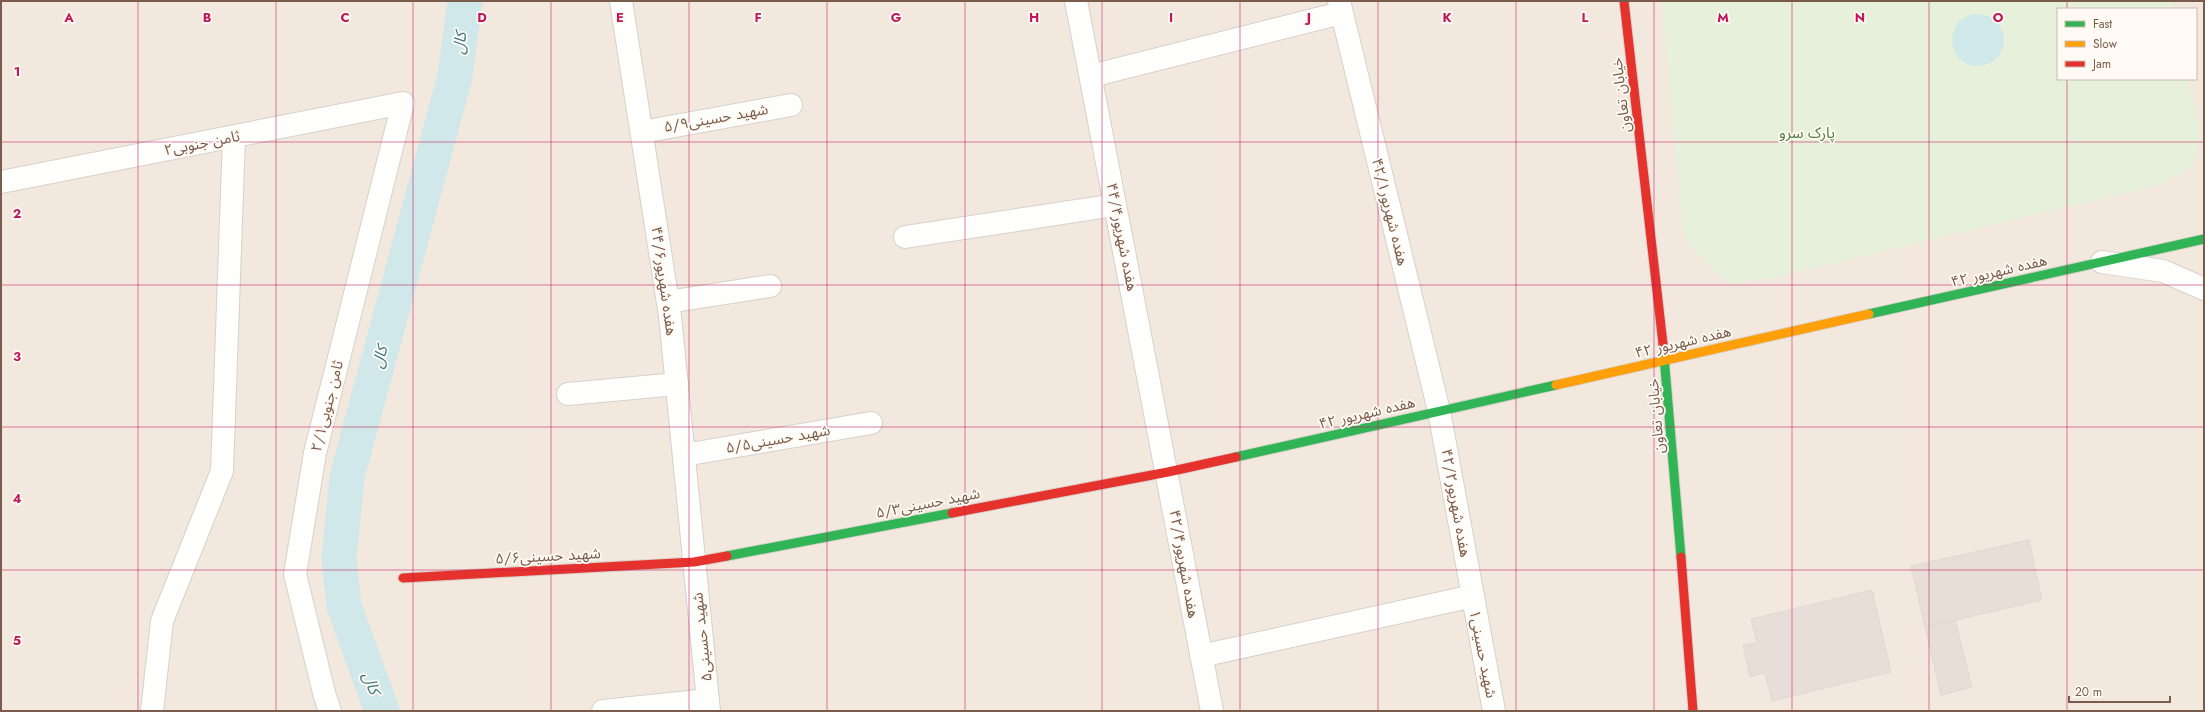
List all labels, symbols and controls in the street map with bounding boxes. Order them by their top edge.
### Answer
text: A [63,8,74,27]
text: B [203,8,212,27]
text: C [340,8,350,27]
text: D [477,8,487,27]
text: E [616,8,624,27]
text: F [754,8,762,27]
text: G [891,8,902,27]
text: H [1029,8,1039,27]
text: I [1169,8,1173,27]
text: J [1304,8,1311,27]
text: K [1442,8,1452,27]
text: L [1582,8,1589,27]
text: M [1717,8,1729,27]
text: N [1855,8,1865,27]
text: O [1993,8,2004,27]
legend [2057,8,2197,80]
text: Fast [2093,15,2112,33]
water label: کال [447,27,473,56]
text: Slow [2093,35,2118,53]
text: Jam [2091,55,2111,73]
street label: خیابان تعاون [1605,56,1637,134]
text: 1 [14,62,20,81]
street label: شهید حسینی۵/۹ [662,98,770,138]
park label: پارک سرو [1779,122,1835,144]
street label: ثامن جنوبی۲ [162,125,242,161]
street label: هفده شهریور۴۲/۱ [1366,156,1414,268]
street label: هفده شهریور۴۴/۴ [1101,181,1143,293]
text: 2 [13,204,21,223]
street label: هفده شهریور۴۴/۶ [645,225,683,337]
street label: هفده شهریور ۴۲ [1949,249,2049,293]
street label: هفده شهریور ۴۲ [1633,320,1733,364]
water label: کال [365,340,394,371]
text: 3 [13,347,21,366]
street label: ثامن جنوبی۲/۱ [305,358,349,454]
street label: خیابان تعاون [1642,377,1670,455]
street label: هفده شهریور ۴۲ [1317,391,1417,435]
street label: شهید حسینی۵/۵ [724,419,832,459]
street label: هفده شهریور۴۲/۲ [1436,447,1476,559]
street label: شهید حسینی۵/۳ [874,482,982,524]
text: 4 [12,489,22,508]
street label: هفده شهریور۴۲/۴ [1164,508,1204,620]
street label: شهید حسینی۵/۶ [495,542,602,570]
street label: شهید حسینی۵ [686,591,718,683]
street label: شهید حسینی۱ [1464,608,1502,700]
text: 5 [13,631,21,650]
water label: کال [357,669,387,701]
scale bar [2069,678,2170,704]
text: 20 m [2075,683,2102,701]

